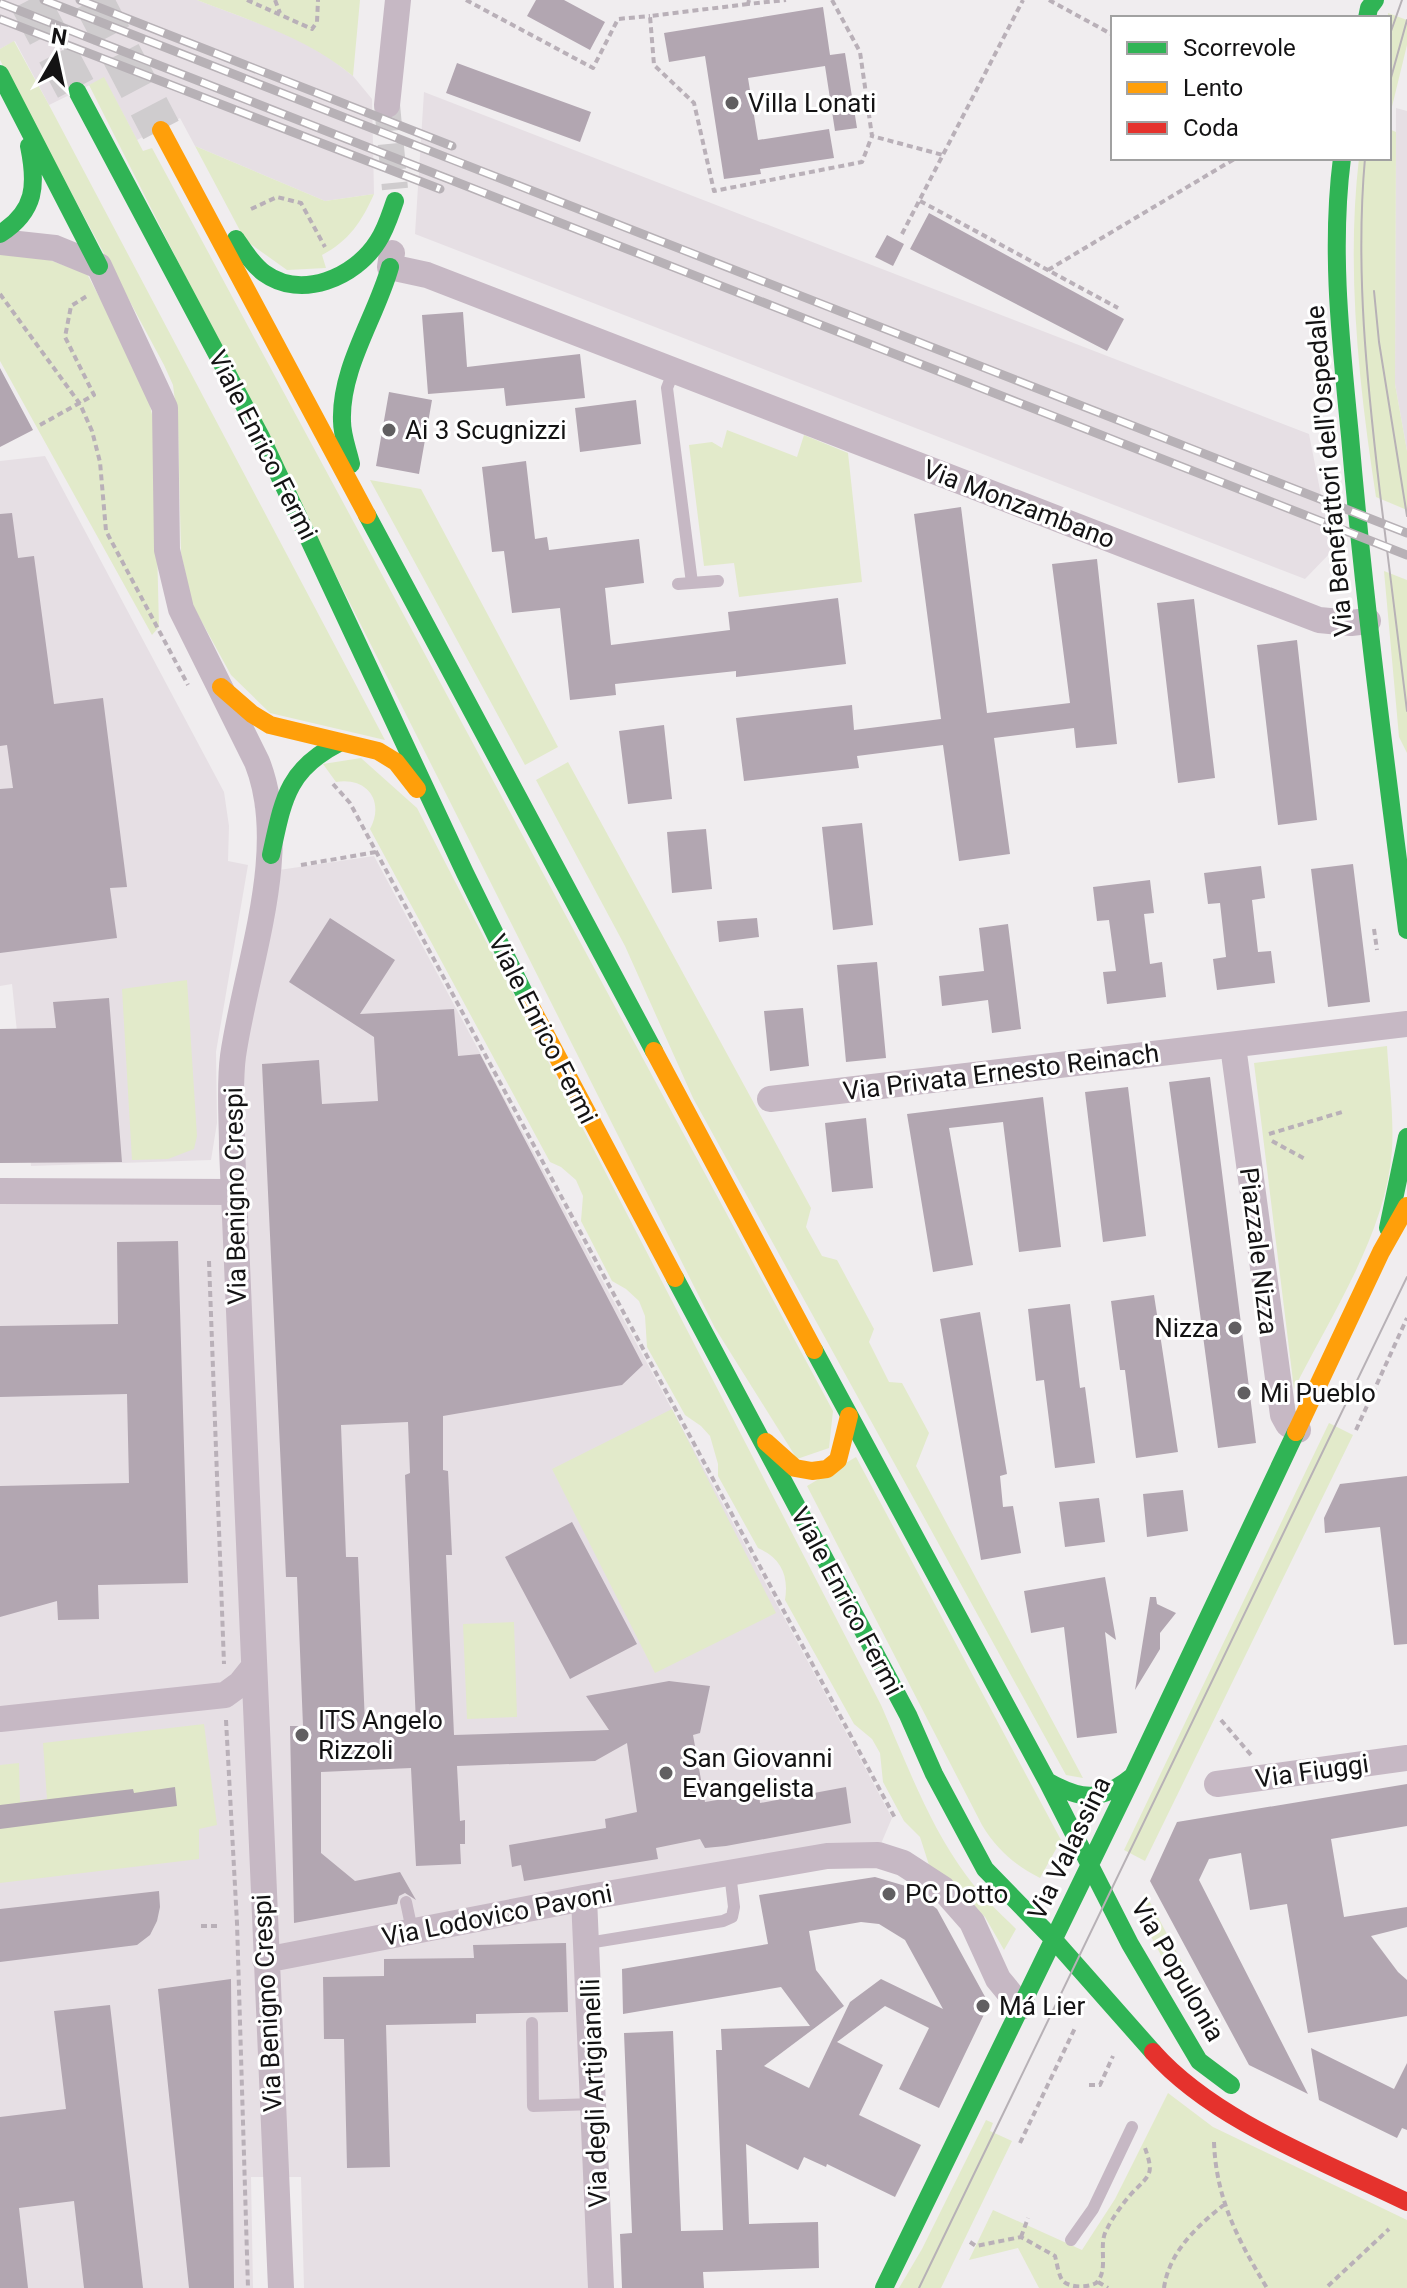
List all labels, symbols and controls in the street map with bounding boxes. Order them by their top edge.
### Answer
north arrow [16,16,96,96]
legend [1111,16,1391,160]
text: N [49,23,69,50]
text: Scorrevole [1183,34,1296,62]
text: Lento [1183,74,1243,102]
place label: Villa Lonati [748,88,876,118]
marker: Villa Lonati [723,94,741,112]
text: Coda [1183,114,1239,142]
street label: Via Benefattori dell'Ospedale [1300,304,1358,638]
street label: Viale Enrico Fermi [202,345,324,545]
place label: Ai 3 Scugnizzi [405,415,567,445]
marker: Ai 3 Scugnizzi [380,421,398,439]
street label: Via Monzambano [919,454,1119,554]
street label: Viale Enrico Fermi [482,929,604,1129]
street label: Via Privata Ernesto Reinach [841,1038,1161,1106]
street label: Via Benigno Crespi [218,1087,252,1305]
street label: Piazzale Nizza [1234,1166,1284,1336]
place label: Nizza [1154,1313,1219,1343]
marker: Nizza [1226,1319,1244,1337]
place label: Mi Pueblo [1260,1378,1376,1408]
marker: Mi Pueblo [1235,1384,1253,1402]
street label: Viale Enrico Fermi [785,1502,909,1700]
place label: ITS Angelo Rizzoli [318,1705,443,1765]
marker: ITS Angelo Rizzoli [293,1726,311,1744]
place label: San Giovanni Evangelista [682,1743,833,1803]
street label: Via Fiuggi [1253,1748,1371,1794]
marker: San Giovanni Evangelista [657,1764,675,1782]
street label: Via Valassina [1021,1771,1117,1925]
street label: Via Lodovico Pavoni [380,1878,614,1952]
place label: PC Dotto [905,1879,1008,1909]
marker: PC Dotto [880,1885,898,1903]
street label: Via Benigno Crespi [246,1893,288,2113]
street label: Via Populonia [1125,1893,1231,2047]
street label: Via degli Artigianelli [575,1978,613,2208]
place label: Má Lier [999,1991,1085,2021]
marker: Má Lier [974,1997,992,2015]

